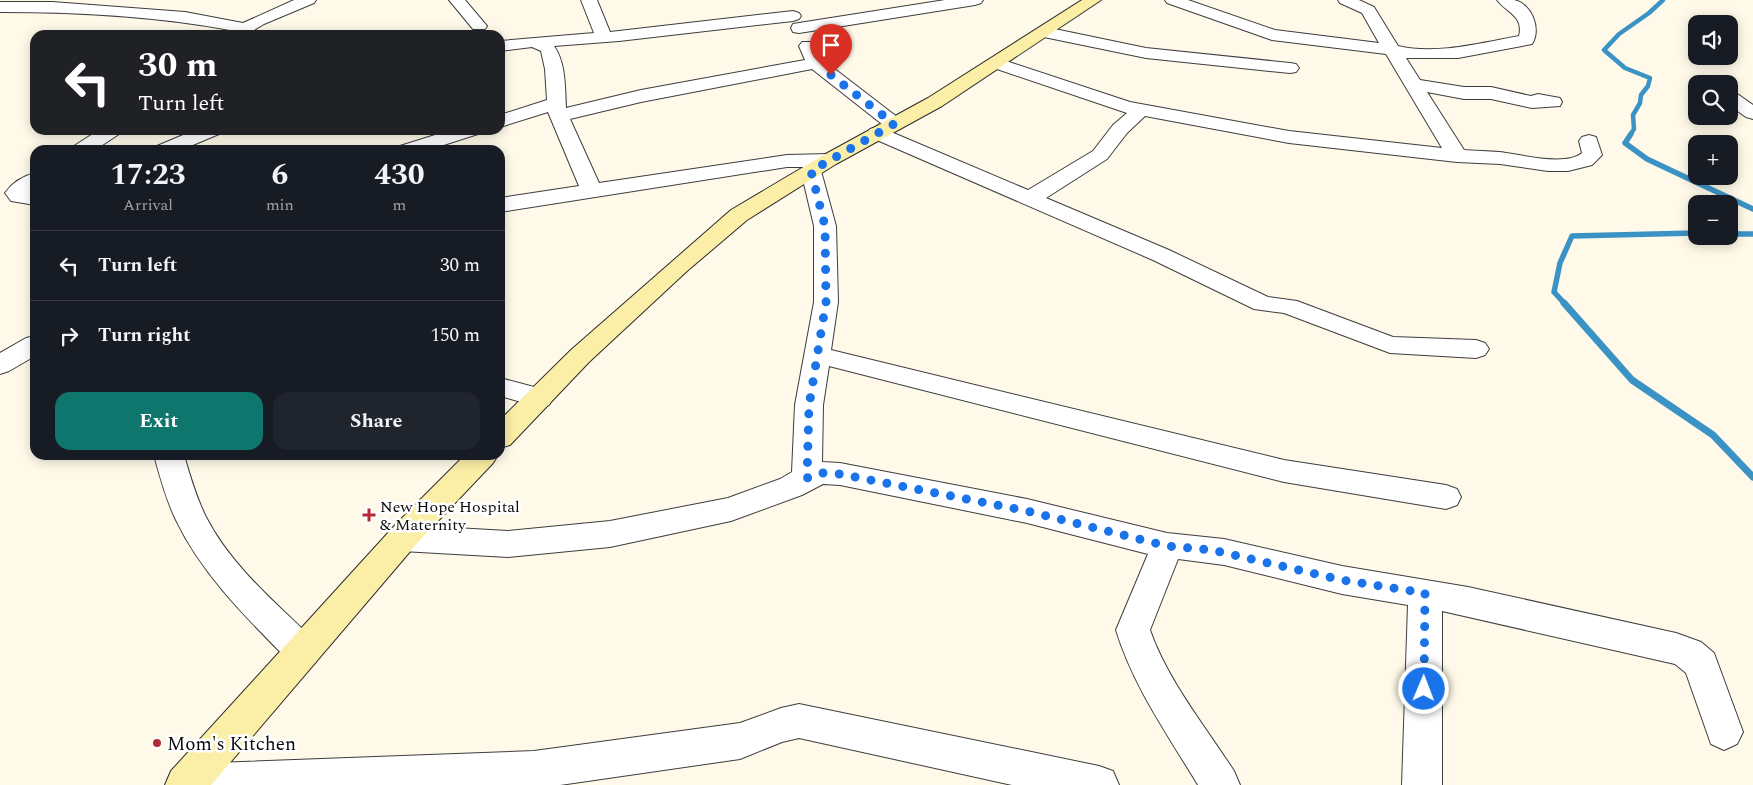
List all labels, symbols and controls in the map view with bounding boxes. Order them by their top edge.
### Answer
map controls [1688,15,1738,245]
button: sound [1688,15,1738,65]
pin [810,24,852,75]
icon: arrive [817,31,845,59]
text: 30 m [138,39,218,92]
icon: left [55,50,120,115]
button: search [1688,75,1738,125]
text: Turn left [138,87,224,120]
button: + [1688,135,1738,185]
text: 17:23 [110,152,186,198]
text: 6 [271,152,288,198]
text: 430 [374,152,425,198]
text: Arrival [123,193,173,217]
text: min [266,193,294,217]
text: m [393,193,406,217]
button: − [1688,195,1738,245]
text: Turn left [98,251,177,280]
text: 30 m [440,251,480,280]
icon: left [55,252,83,280]
text: Turn right [98,321,191,350]
text: 150 m [430,321,480,350]
icon: right [55,322,83,350]
button: Exit [55,392,263,450]
button: Share [273,392,480,450]
place label: New Hope Hospital & Maternity [380,495,520,537]
marker: New Hope Hospital & Maternity [362,508,376,522]
position arrow [1397,662,1449,714]
place label: Mom's Kitchen [167,730,296,759]
marker: Mom's Kitchen [151,737,163,749]

